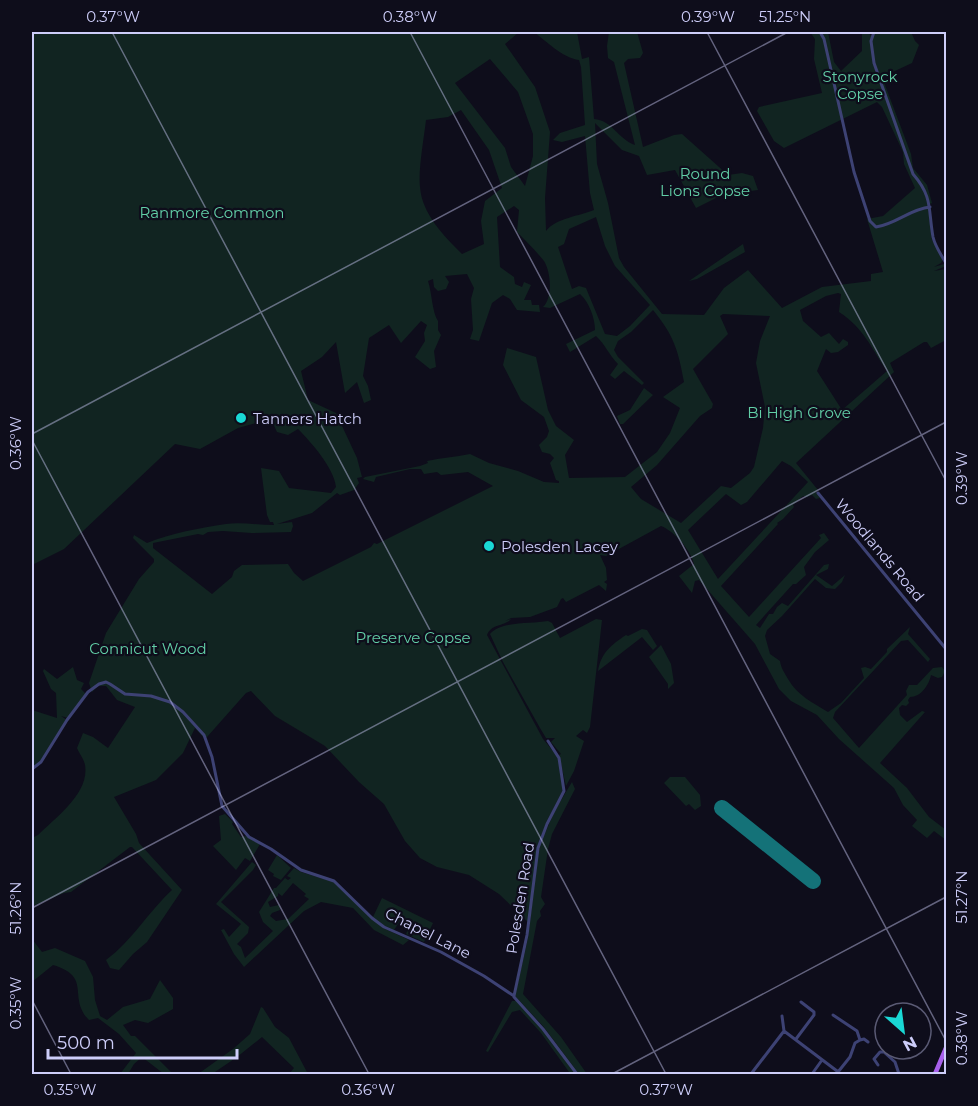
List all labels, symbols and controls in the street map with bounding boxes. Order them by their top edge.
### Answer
text: 0.37°W [86,7,140,26]
text: 0.38°W [383,7,438,26]
text: 0.39°W [681,7,735,26]
text: 51.25°N [759,7,811,26]
park label: Stonyrock Copse [823,67,897,103]
park label: Round Lions Copse [660,164,750,200]
park label: Ranmore Common [140,203,284,222]
park label: Bi High Grove [747,403,851,422]
place label: Tanners Hatch [253,409,362,428]
marker: Tanners Hatch [234,411,248,425]
text: 0.36°W [6,416,25,470]
text: 0.39°W [952,451,971,505]
street label: Woodlands Road [831,495,929,605]
place label: Polesden Lacey [501,537,619,556]
marker: Polesden Lacey [482,539,496,553]
park label: Preserve Copse [355,628,471,647]
park label: Connicut Wood [89,639,207,658]
street label: Polesden Road [502,841,538,955]
text: 51.27°N [952,870,971,924]
text: 51.26°N [6,881,25,935]
street label: Chapel Lane [382,903,474,963]
text: 0.35°W [6,976,25,1030]
north arrow [873,1001,933,1061]
text: 0.38°W [952,1010,971,1065]
scale bar [48,1022,237,1060]
text: 500 m [57,1032,115,1054]
text: N [900,1032,920,1055]
text: 0.35°W [43,1080,97,1099]
text: 0.36°W [341,1080,395,1099]
text: 0.37°W [639,1080,693,1099]

